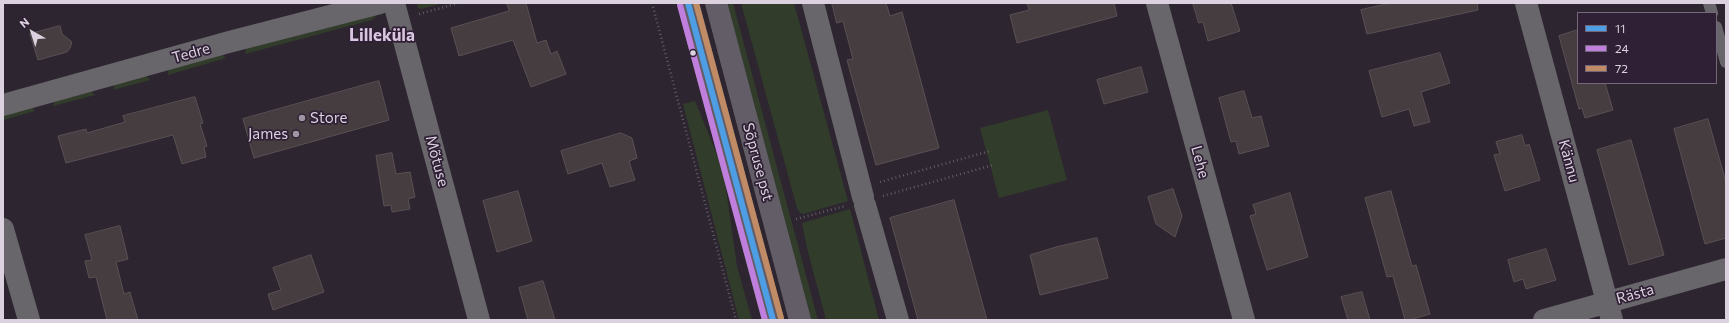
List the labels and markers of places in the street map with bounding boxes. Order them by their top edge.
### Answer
unlabelled marker [688,48,698,58]
place label: Store [310,109,347,127]
marker: Store [297,113,307,123]
place label: James [248,125,288,143]
marker: James [291,129,301,139]

